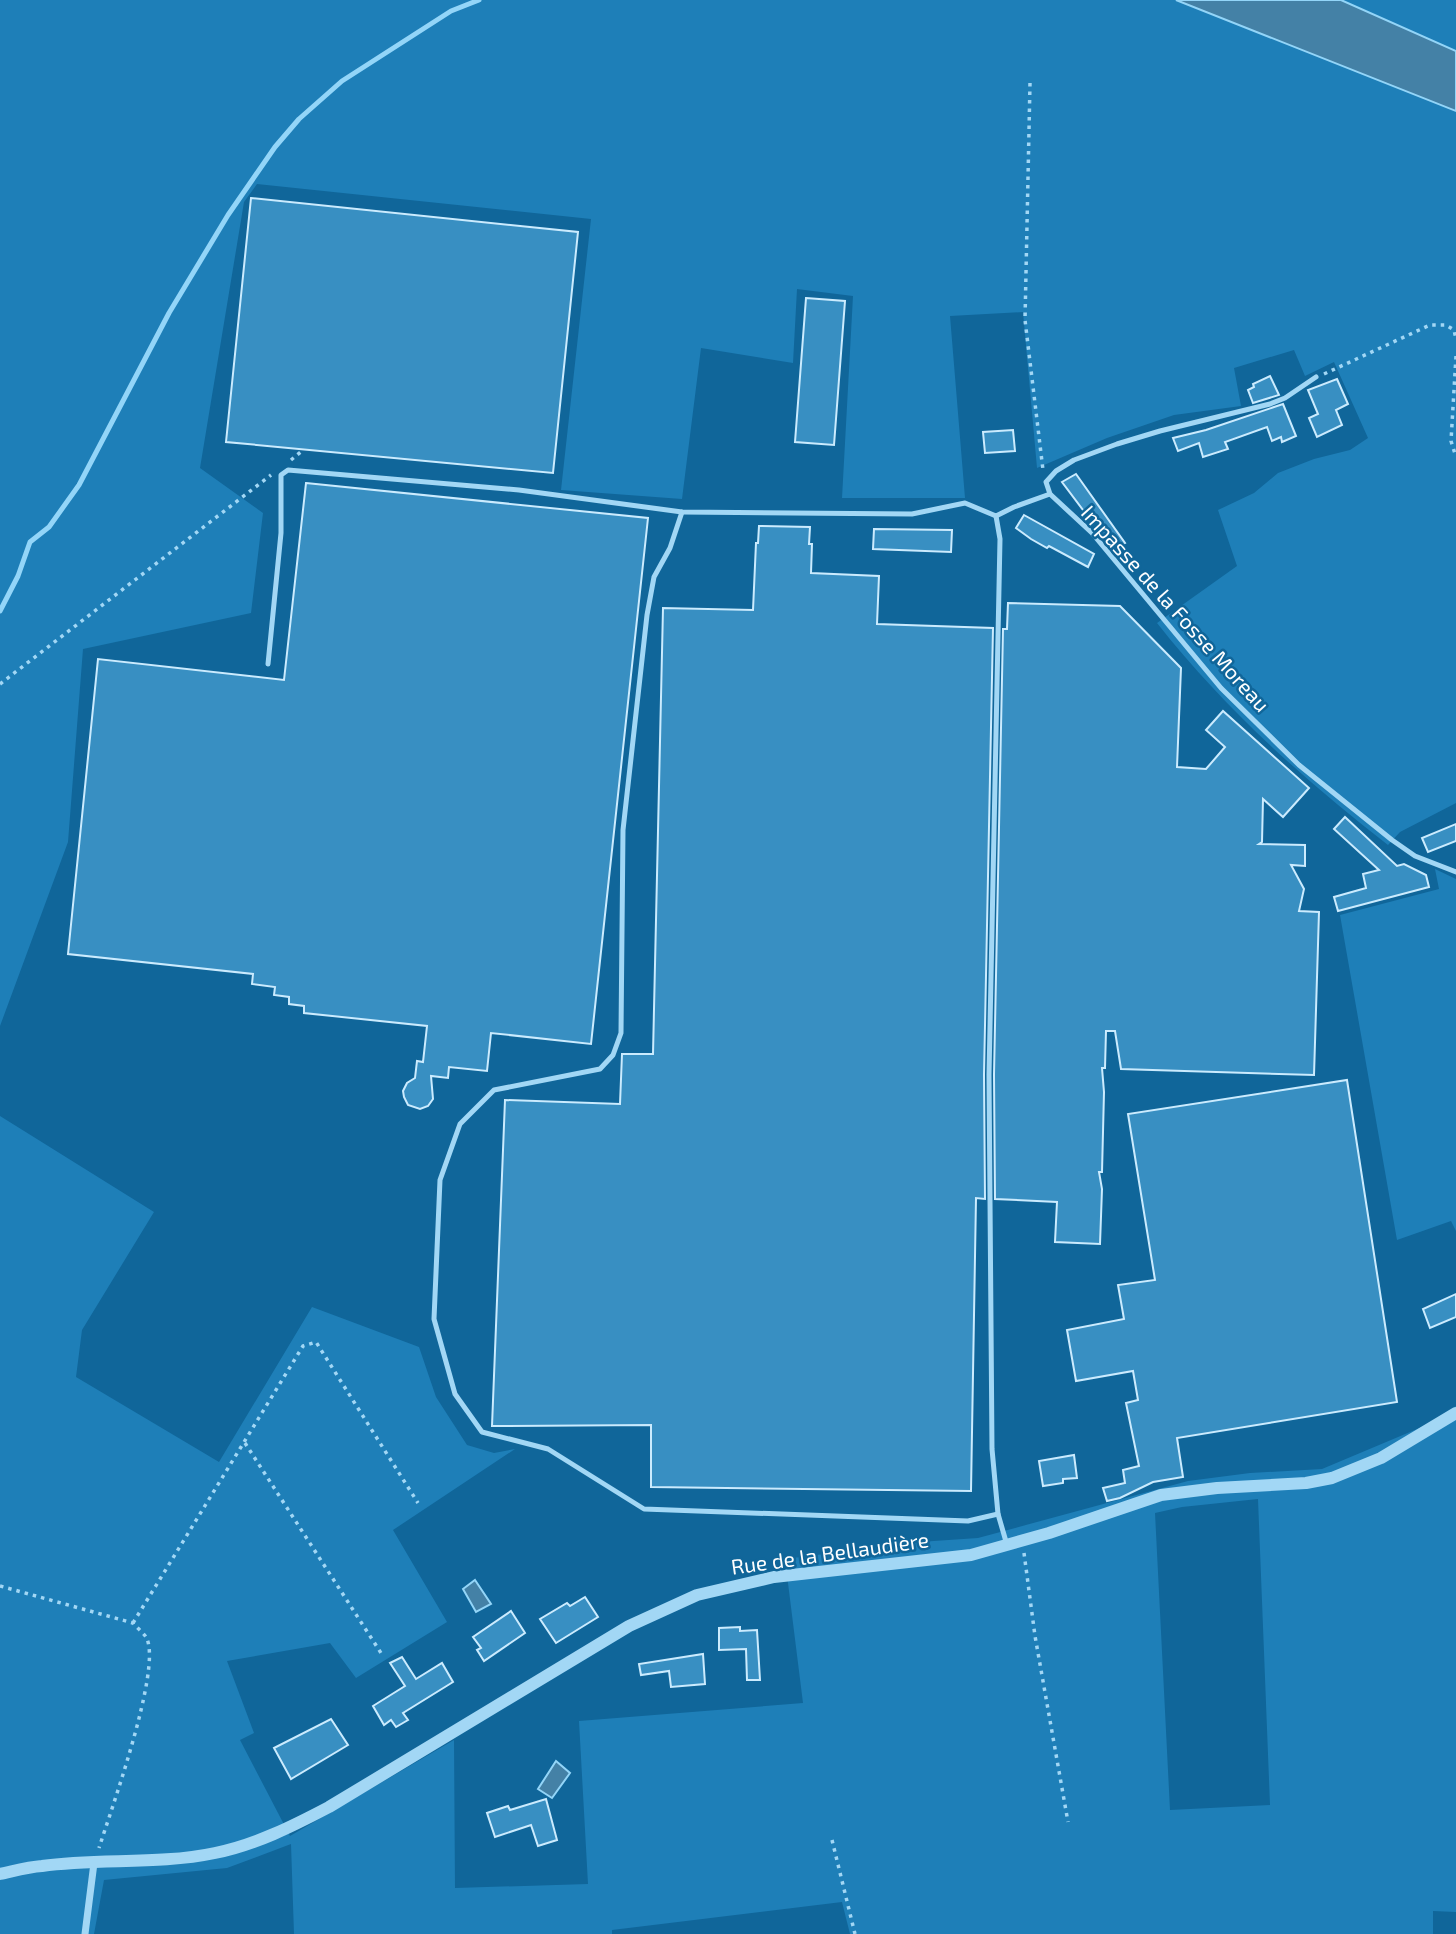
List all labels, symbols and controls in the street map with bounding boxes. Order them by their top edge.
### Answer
street label: Impasse de la Fosse Moreau [1077,500,1275,716]
street label: Rue de la Bellaudière [729,1526,930,1579]

